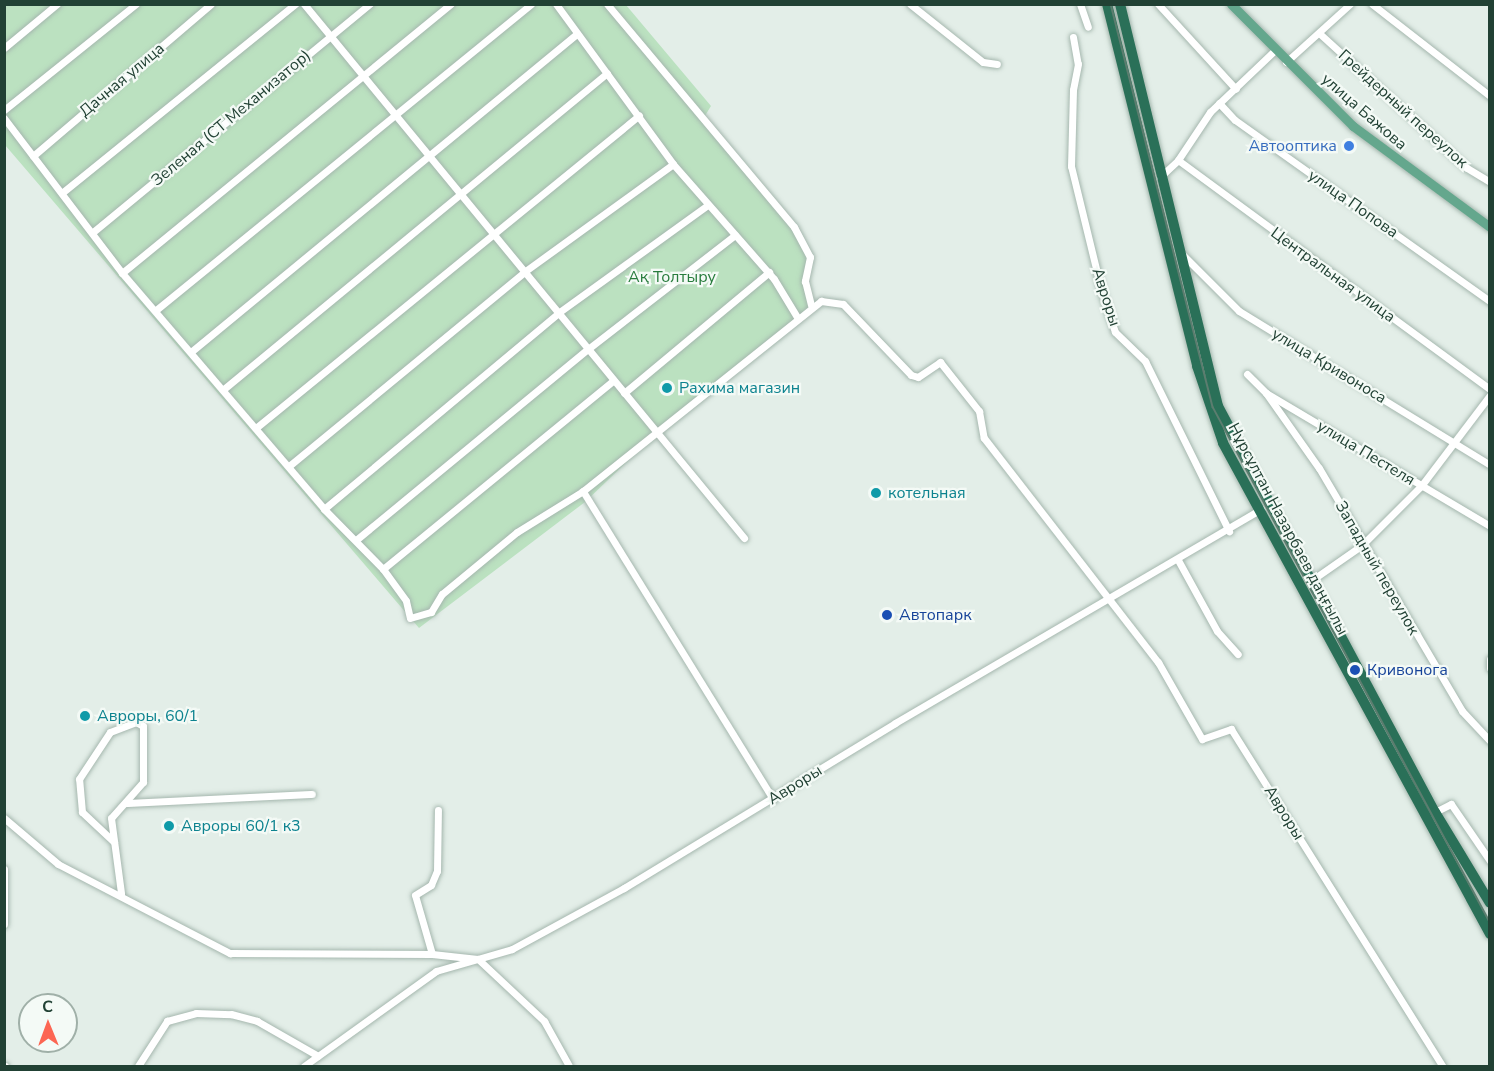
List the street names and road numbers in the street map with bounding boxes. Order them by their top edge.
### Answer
street label: Дачная улица [76,39,168,121]
street label: Зеленая (СТ Механизатор) [147,46,315,190]
street label: Грейдерный переулок [1334,46,1472,172]
street label: улица Бажова [1317,70,1411,154]
street label: улица Попова [1304,166,1402,242]
street label: Центральная улица [1267,223,1399,327]
street label: Авроры [1088,265,1124,329]
street label: улица Кривоноса [1268,324,1390,408]
street label: улица Пестеля [1314,416,1418,490]
street label: Нұрсұлтан Назарбаев даңғылы [1224,420,1352,638]
street label: Западный переулок [1331,498,1423,638]
street label: Авроры [764,761,826,809]
street label: Авроры [1260,782,1308,844]

